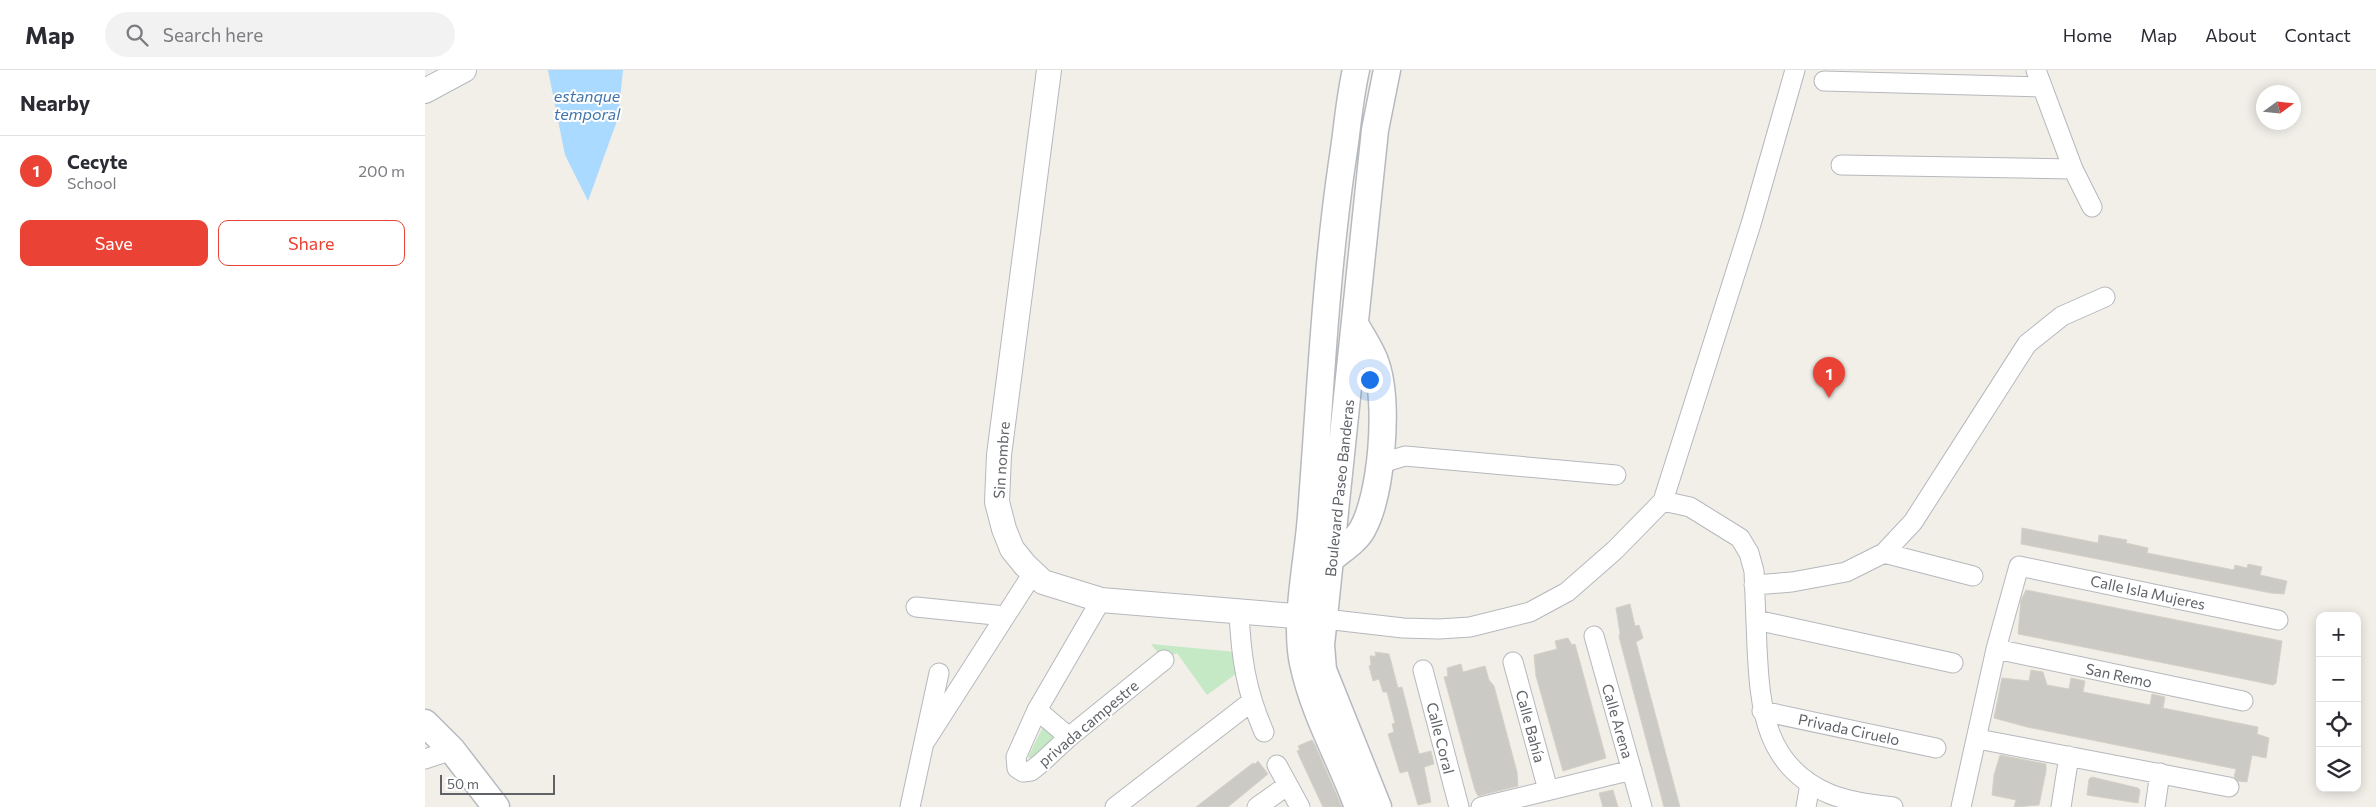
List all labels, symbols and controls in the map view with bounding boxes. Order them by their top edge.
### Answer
search box [105,12,455,57]
text: Map [25,20,75,49]
icon: search [123,21,151,49]
text: Search here [163,23,263,46]
text: Home [2063,24,2112,46]
text: Map [2140,24,2177,46]
text: About [2205,24,2257,46]
text: Contact [2285,24,2351,46]
north arrow [2256,85,2301,130]
water label: estanque temporal [554,86,621,123]
text: Nearby [20,90,90,115]
text: Cecyte [67,150,128,173]
text: 1 [32,161,40,180]
text: 200 m [358,161,405,180]
text: School [67,173,117,192]
button: Save [20,220,208,266]
button: Share [218,220,405,266]
pin: 1 [1813,357,1845,398]
your location [1357,367,1383,393]
street label: Boulevard Paseo Banderas [1321,398,1357,578]
street label: Sin nombre [989,421,1013,499]
street label: Calle Isla Mujeres [2089,571,2207,613]
map controls [2316,612,2361,792]
button: + [2316,612,2361,657]
button: − [2316,657,2361,702]
street label: San Remo [2084,659,2154,691]
street label: privada campestre [1034,676,1142,770]
street label: Calle Arena [1599,682,1637,760]
street label: Calle Bahía [1513,688,1549,764]
street label: Calle Coral [1423,700,1459,776]
button: locate [2316,702,2361,747]
street label: Privada Ciruelo [1797,709,1901,749]
button: layers [2316,747,2361,792]
scale bar [440,772,555,795]
text: 50 m [447,775,479,792]

